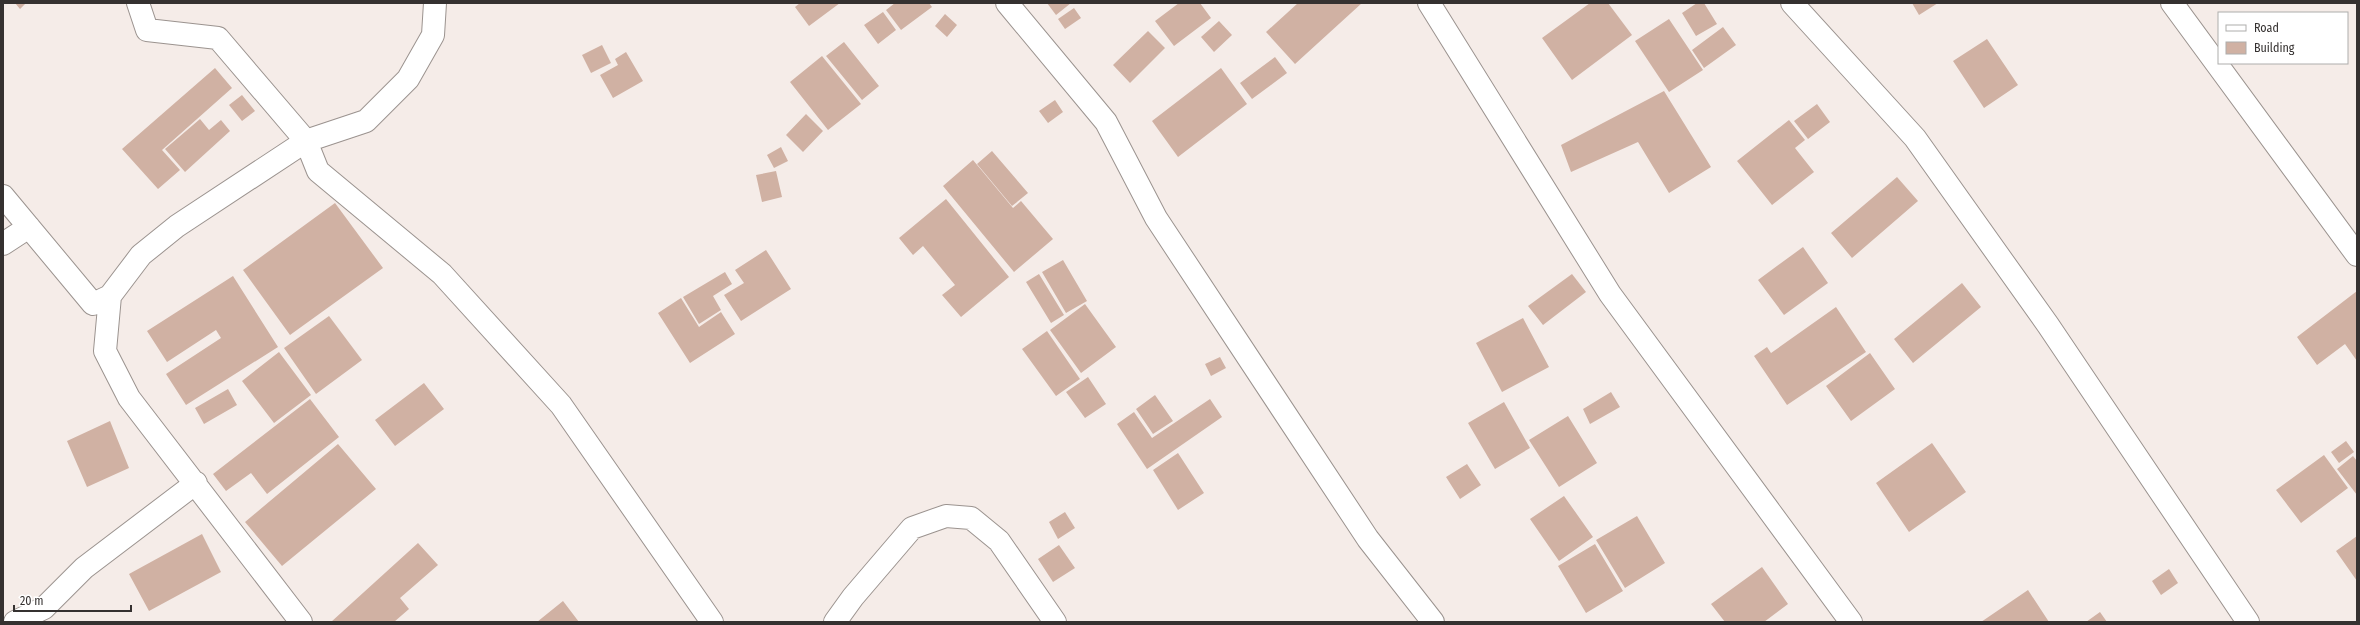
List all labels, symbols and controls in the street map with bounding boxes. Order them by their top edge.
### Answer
legend [2218,12,2348,64]
text: Road [2254,21,2279,35]
text: Building [2254,41,2295,55]
scale bar [14,587,131,613]
text: 20 m [20,594,44,608]

